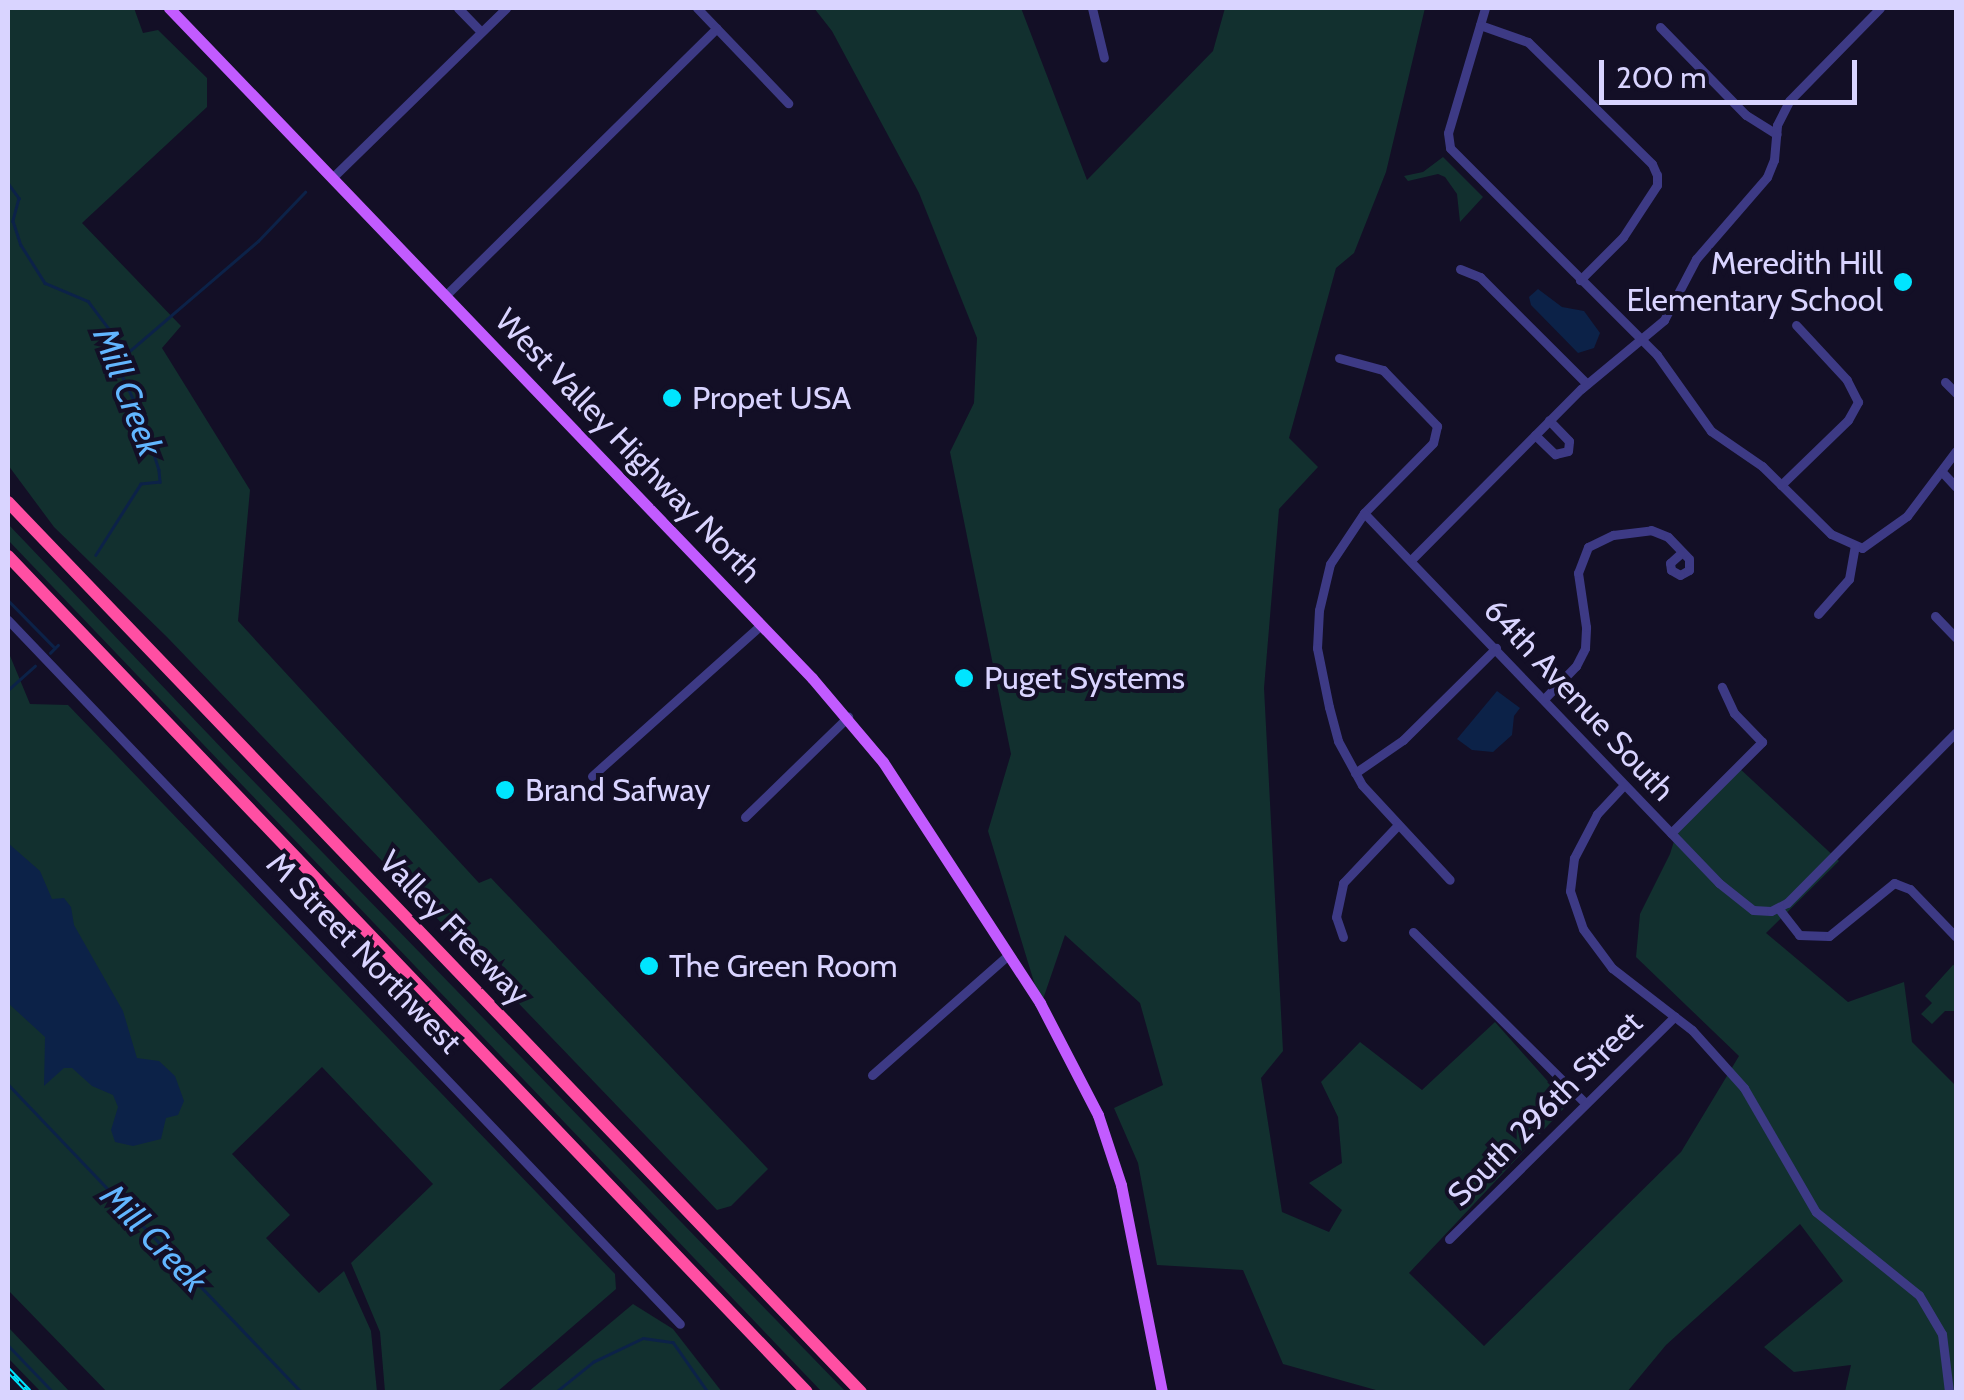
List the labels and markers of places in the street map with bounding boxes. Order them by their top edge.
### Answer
place label: Meredith Hill Elementary School [1626,245,1883,320]
marker: Meredith Hill Elementary School [1892,271,1914,293]
place label: Propet USA [692,379,851,417]
marker: Propet USA [661,387,683,409]
place label: Puget Systems [984,659,1185,697]
marker: Puget Systems [953,667,975,689]
place label: Brand Safway [525,771,710,809]
marker: Brand Safway [494,779,516,801]
place label: The Green Room [669,947,898,985]
marker: The Green Room [638,955,660,977]

